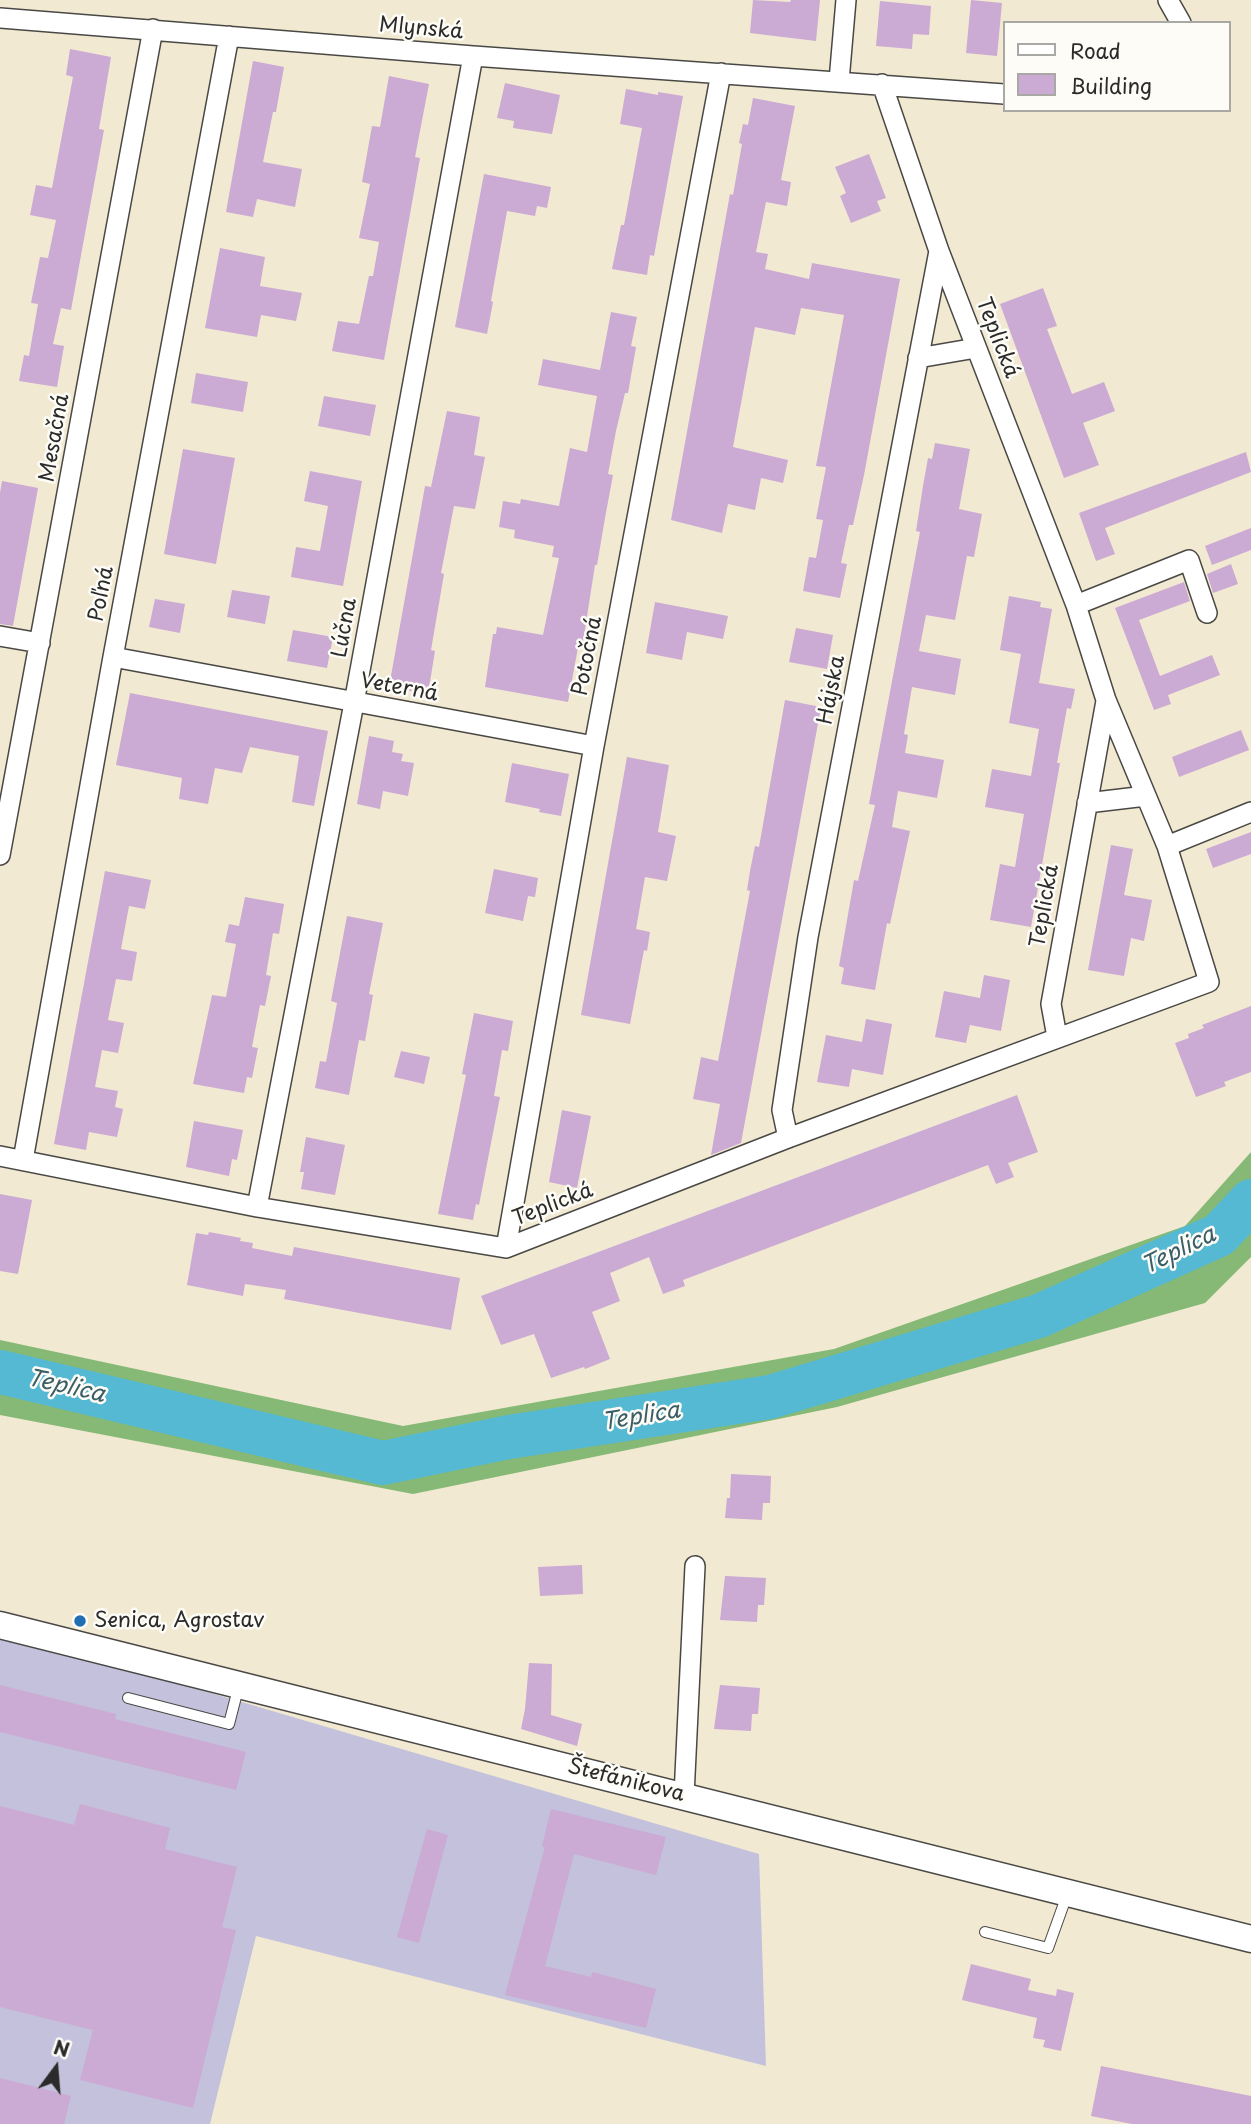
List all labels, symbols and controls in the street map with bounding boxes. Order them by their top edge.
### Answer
street label: Mlynská [378,13,464,45]
legend [1002,21,1230,112]
text: Road [1070,34,1121,66]
text: Building [1070,69,1152,101]
street label: Teplická [970,294,1024,382]
street label: Mesačná [35,392,75,484]
street label: Poľná [84,564,120,624]
street label: Lúčna [327,596,363,660]
street label: Potočná [568,614,608,698]
street label: Hájska [813,653,851,727]
street label: Veterná [358,669,440,707]
street label: Teplická [1025,862,1065,950]
street label: Teplická [509,1178,597,1232]
water label: Teplica [1138,1221,1220,1281]
water label: Teplica [25,1365,107,1409]
water label: Teplica [600,1397,682,1437]
place label: Senica, Agrostav [94,1608,264,1634]
marker: Senica, Agrostav [72,1613,88,1629]
street label: Štefánikova [565,1754,687,1808]
text: N [51,2032,73,2063]
north arrow [21,2033,91,2103]

